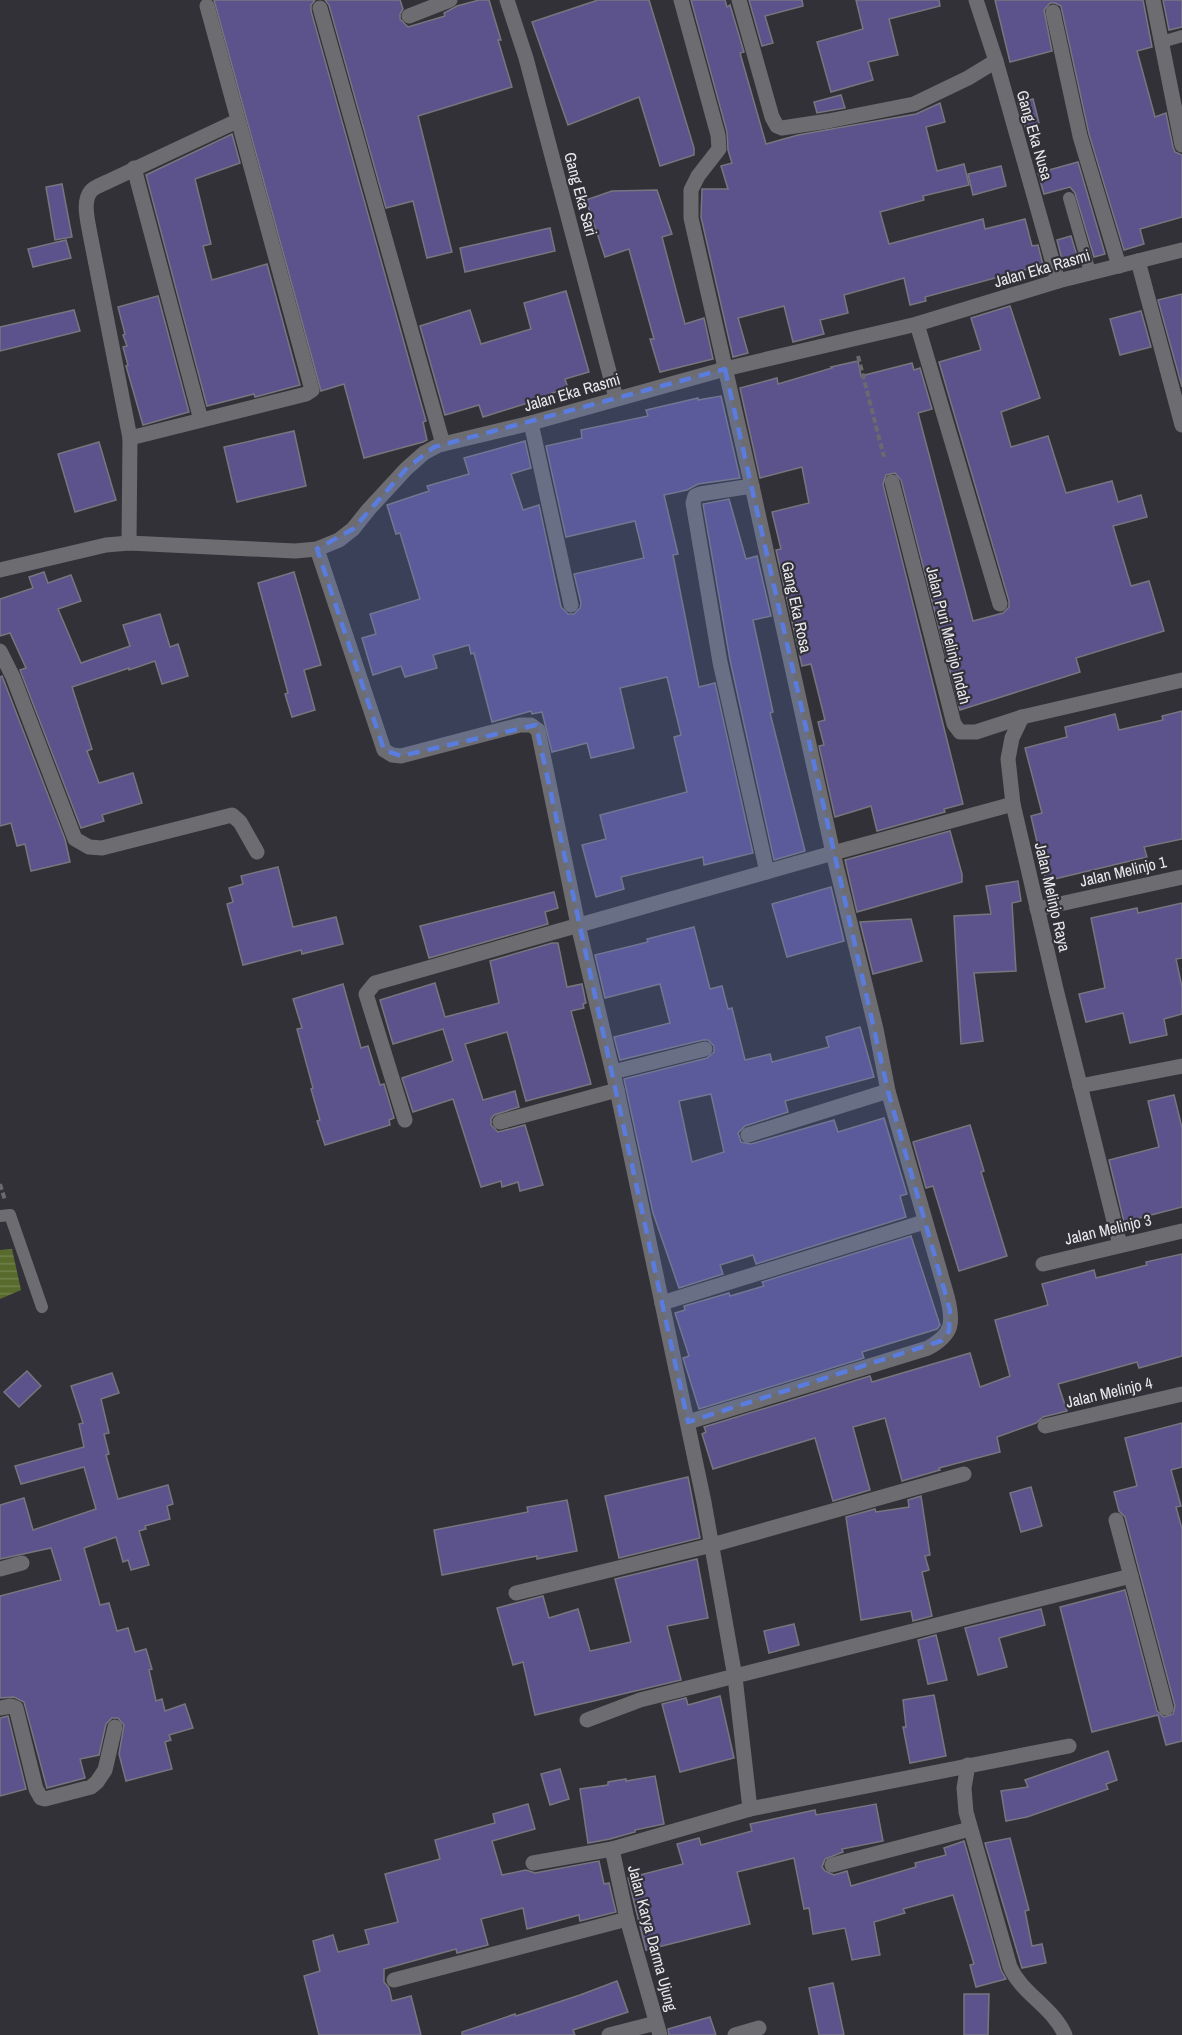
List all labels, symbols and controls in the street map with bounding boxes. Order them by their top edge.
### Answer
street label: Gang Eka Nusa [1012,87,1059,183]
street label: Gang Eka Sari [559,150,603,238]
street label: Jalan Eka Rasmi [991,244,1093,292]
street label: Jalan Eka Rasmi [521,368,623,416]
street label: Gang Eka Rosa [777,559,818,655]
street label: Jalan Puri Melinjo Indah [921,564,977,706]
street label: Jalan Melinjo Raya [1030,840,1076,955]
street label: Jalan Melinjo 1 [1078,850,1169,892]
street label: Jalan Melinjo 3 [1063,1208,1153,1250]
street label: Jalan Melinjo 4 [1064,1371,1154,1413]
street label: Jalan Karya Darma Ujung [623,1863,683,2014]

